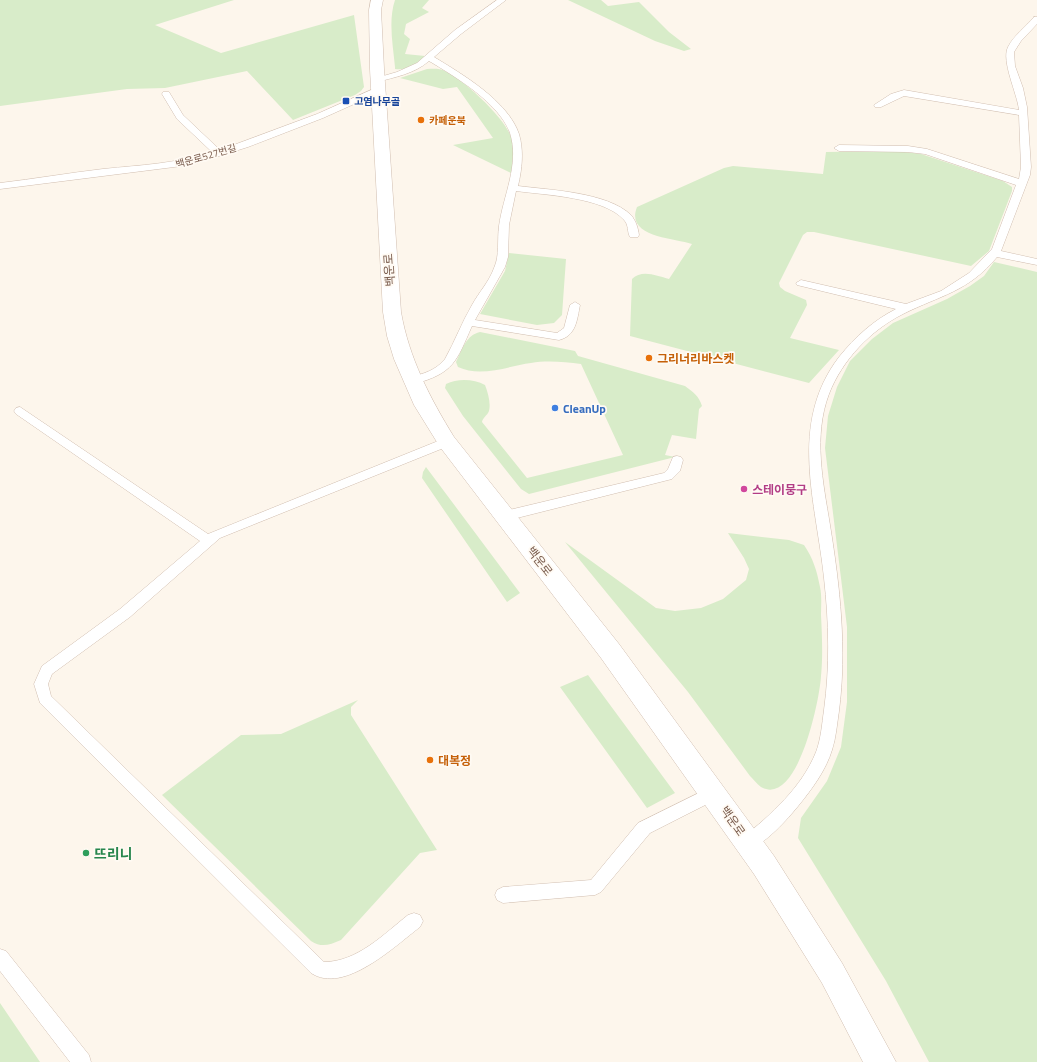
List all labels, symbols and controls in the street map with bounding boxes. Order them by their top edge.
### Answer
place label: 고염나무골 [354,94,400,109]
marker: 고염나무골 [341,96,351,106]
place label: 카페운북 [429,113,466,128]
marker: 카페운북 [416,115,426,125]
street label: 백운로527번길 [174,140,238,172]
street label: 백운로 [378,253,400,287]
place label: 그리너리바스켓 [657,349,734,368]
marker: 그리너리바스켓 [644,353,654,363]
place label: CleanUp [563,399,606,418]
marker: CleanUp [550,403,560,413]
place label: 스테이뭉구 [752,480,807,499]
marker: 스테이뭉구 [739,484,749,494]
street label: 백운로 [522,542,558,580]
place label: 대복정 [438,751,471,770]
marker: 대복정 [425,755,435,765]
street label: 백운로 [716,802,750,840]
place label: 뜨리니 [94,843,133,864]
marker: 뜨리니 [81,848,91,858]

